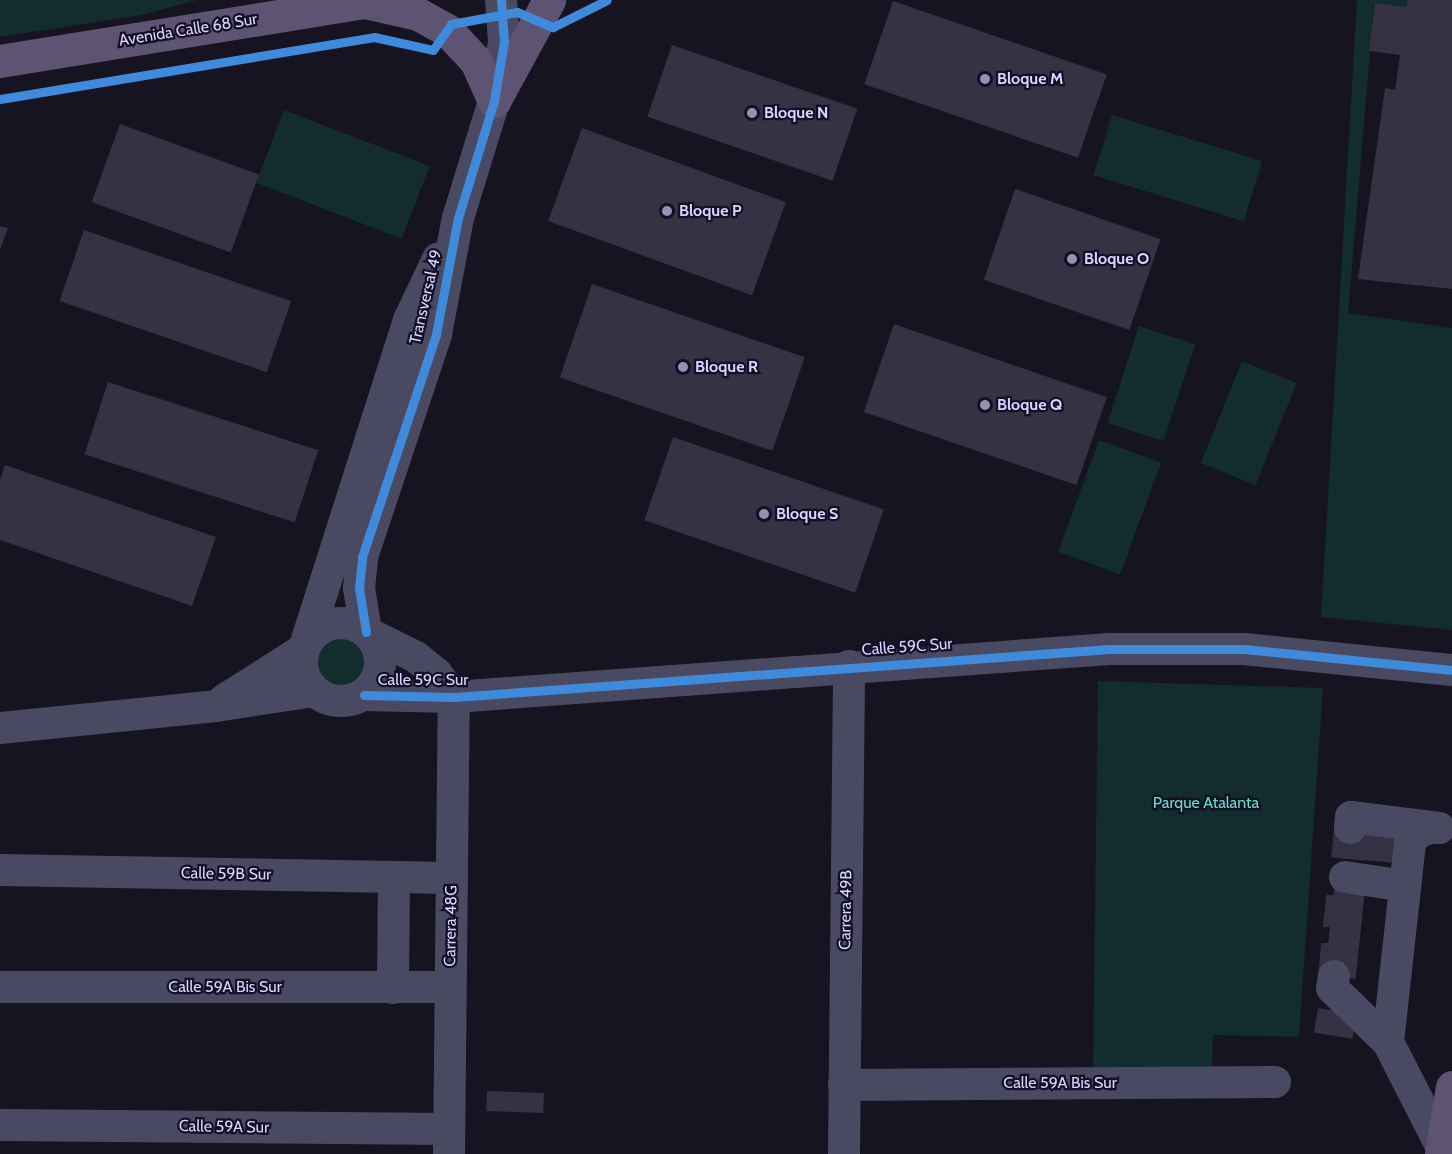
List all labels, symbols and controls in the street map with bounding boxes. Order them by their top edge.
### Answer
street label: Avenida Calle 68 Sur [118,10,258,50]
place label: Bloque M [997,69,1063,89]
marker: Bloque M [978,72,992,86]
place label: Bloque N [764,103,828,123]
marker: Bloque N [745,106,759,120]
place label: Bloque P [679,201,742,221]
marker: Bloque P [660,204,674,218]
street label: Transversal 49 [406,248,446,346]
place label: Bloque O [1084,249,1149,269]
marker: Bloque O [1065,252,1079,266]
place label: Bloque R [695,357,758,377]
marker: Bloque R [676,360,690,374]
place label: Bloque Q [997,395,1062,415]
marker: Bloque Q [978,398,992,412]
place label: Bloque S [776,504,838,524]
marker: Bloque S [757,507,771,521]
street label: Calle 59C Sur [861,634,953,660]
street label: Calle 59C Sur [378,670,468,690]
park label: Parque Atalanta [1153,793,1259,813]
street label: Calle 59B Sur [181,864,271,884]
street label: Carrera 49B [836,870,856,950]
street label: Carrera 48G [441,885,461,967]
street label: Calle 59A Bis Sur [168,977,282,997]
street label: Calle 59A Bis Sur [1003,1073,1117,1093]
street label: Calle 59A Sur [179,1117,269,1137]

